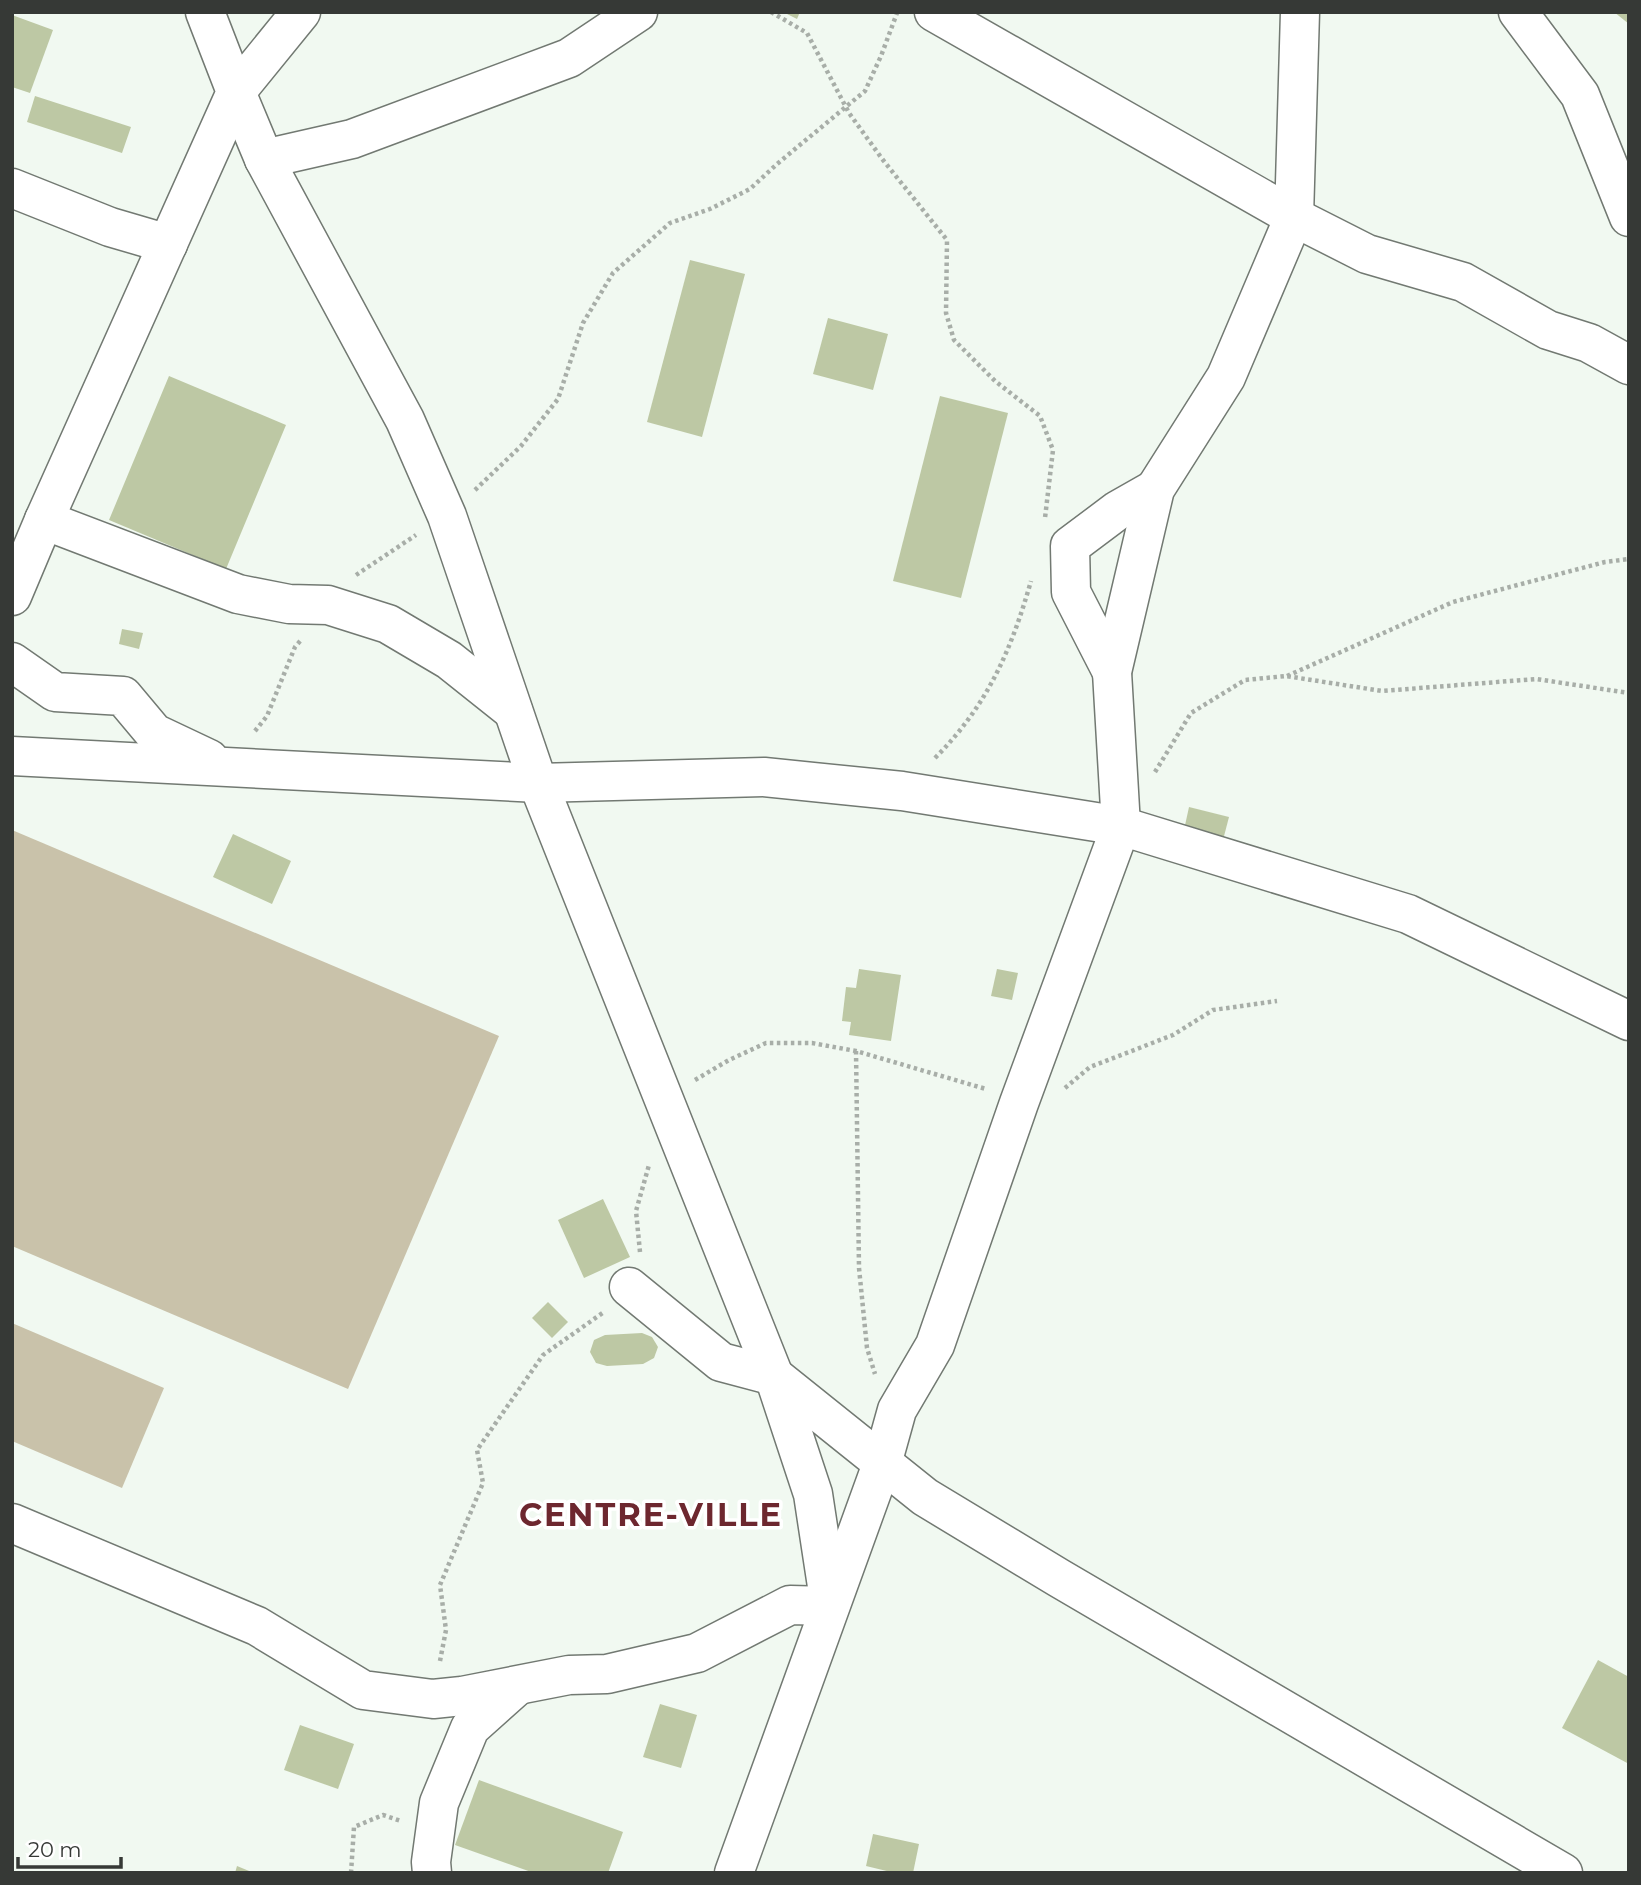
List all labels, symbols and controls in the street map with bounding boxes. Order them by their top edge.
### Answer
district label: CENTRE-VILLE [519,1495,783,1534]
scale bar [18,1826,121,1870]
text: 20 m [28,1837,82,1862]

